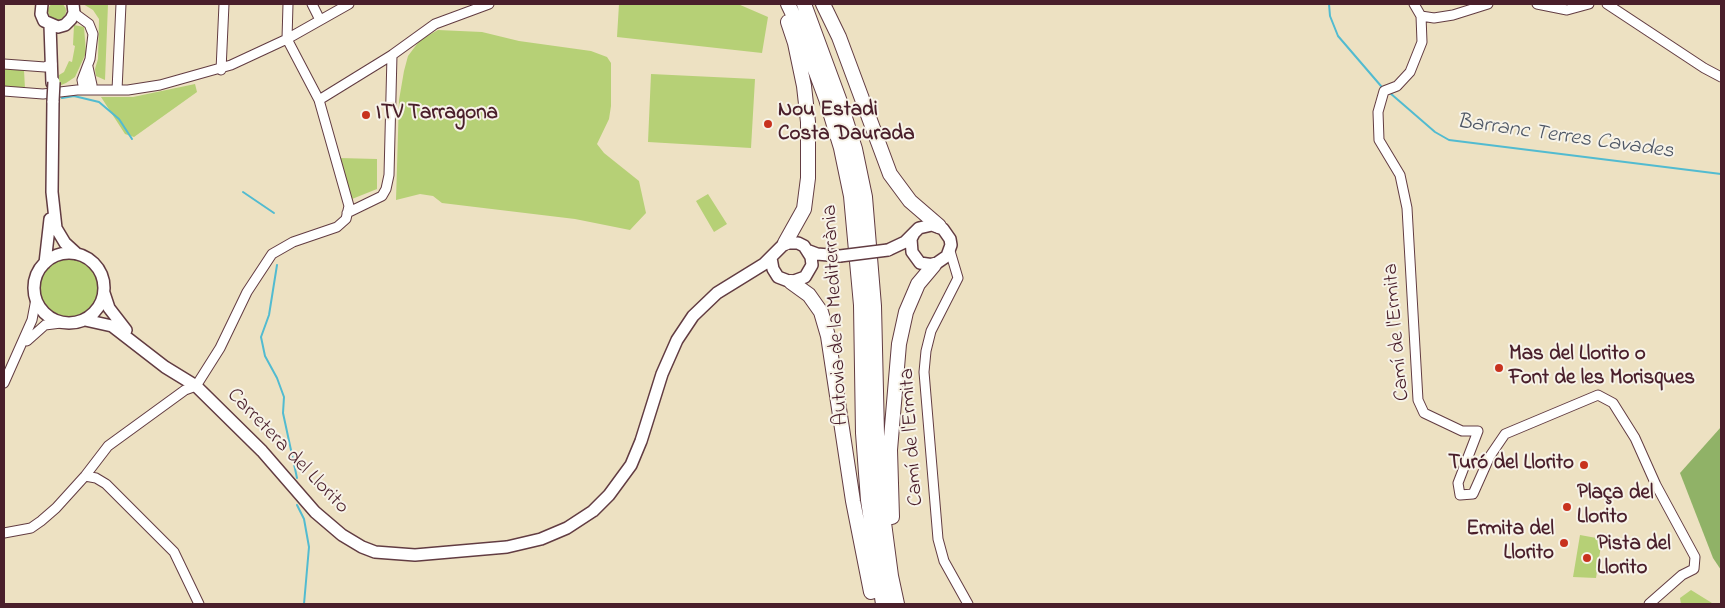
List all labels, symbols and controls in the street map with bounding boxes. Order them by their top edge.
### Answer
place label: Nou Estadi Costa Daurada [778,99,914,149]
place label: ITV Tarragona [376,102,498,128]
marker: ITV Tarragona [360,109,372,121]
water label: Barranc Terres Cavades [1455,110,1675,166]
marker: Nou Estadi Costa Daurada [762,118,774,130]
street label: Autovia de la Mediterrània [819,204,855,426]
street label: Camí de l'Ermita [1379,262,1417,402]
place label: Mas del Llorito o Font de les Morisques [1509,343,1695,393]
marker: Mas del Llorito o Font de les Morisques [1493,362,1505,374]
street label: Camí de l'Ermita [896,367,930,507]
street label: Carretera del Llorito [221,384,353,520]
place label: Turó del Llorito [1448,452,1574,478]
marker: Turó del Llorito [1578,459,1590,471]
place label: Plaça del Llorito [1577,482,1653,532]
marker: Plaça del Llorito [1561,501,1573,513]
place label: Ermita del Llorito [1466,518,1554,568]
place label: Pista del Llorito [1597,533,1671,583]
marker: Ermita del Llorito [1558,537,1570,549]
marker: Pista del Llorito [1581,552,1593,564]

